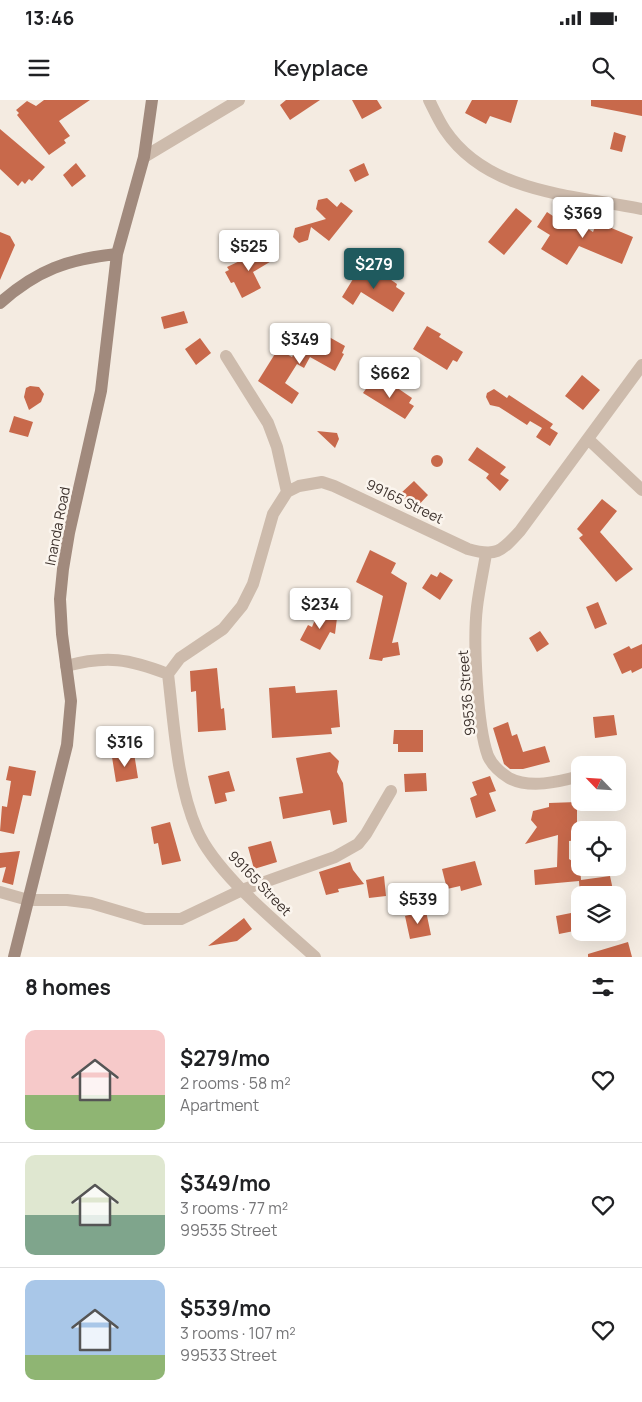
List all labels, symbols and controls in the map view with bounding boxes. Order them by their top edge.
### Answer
text: 13:46 [25,5,74,31]
text: Keyplace [274,53,368,83]
icon: menu [25,54,53,82]
icon: search [589,54,617,82]
pin: $369 [553,196,613,239]
text: $369 [564,202,602,224]
pin: $525 [219,230,279,272]
text: $525 [230,235,268,257]
pin: $279 [344,248,404,290]
text: $279 [355,253,393,275]
pin: $349 [270,322,330,365]
text: $349 [281,328,319,350]
pin: $662 [360,356,420,399]
text: $662 [370,362,410,384]
street label: 99165 Street [363,474,447,528]
street label: Inanda Road [40,485,74,567]
pin: $234 [290,588,350,630]
text: $234 [301,593,339,615]
street label: 99536 Street [453,649,479,737]
pin: $316 [95,726,155,768]
text: $316 [107,731,143,753]
north arrow [571,756,626,811]
map controls [571,756,626,941]
button: locate [571,821,626,876]
street label: 99165 Street [224,846,296,920]
pin: $539 [388,882,448,925]
button: layers [571,886,626,941]
text: $539 [399,888,437,910]
text: 8 homes [25,973,111,1001]
icon: filters [589,973,617,1001]
text: $279/mo [180,1044,270,1072]
icon: home [65,1050,125,1110]
icon: heart [589,1066,617,1094]
text: 2 rooms · 58 m² [180,1072,291,1094]
text: Apartment [180,1094,259,1116]
text: $349/mo [180,1169,271,1197]
icon: home [65,1175,125,1235]
icon: heart [589,1191,617,1219]
text: 3 rooms · 77 m² [180,1197,288,1219]
text: 99535 Street [180,1219,277,1241]
text: $539/mo [180,1294,271,1322]
icon: home [65,1300,125,1360]
icon: heart [589,1316,617,1344]
text: 3 rooms · 107 m² [180,1322,296,1344]
text: 99533 Street [180,1344,277,1366]

